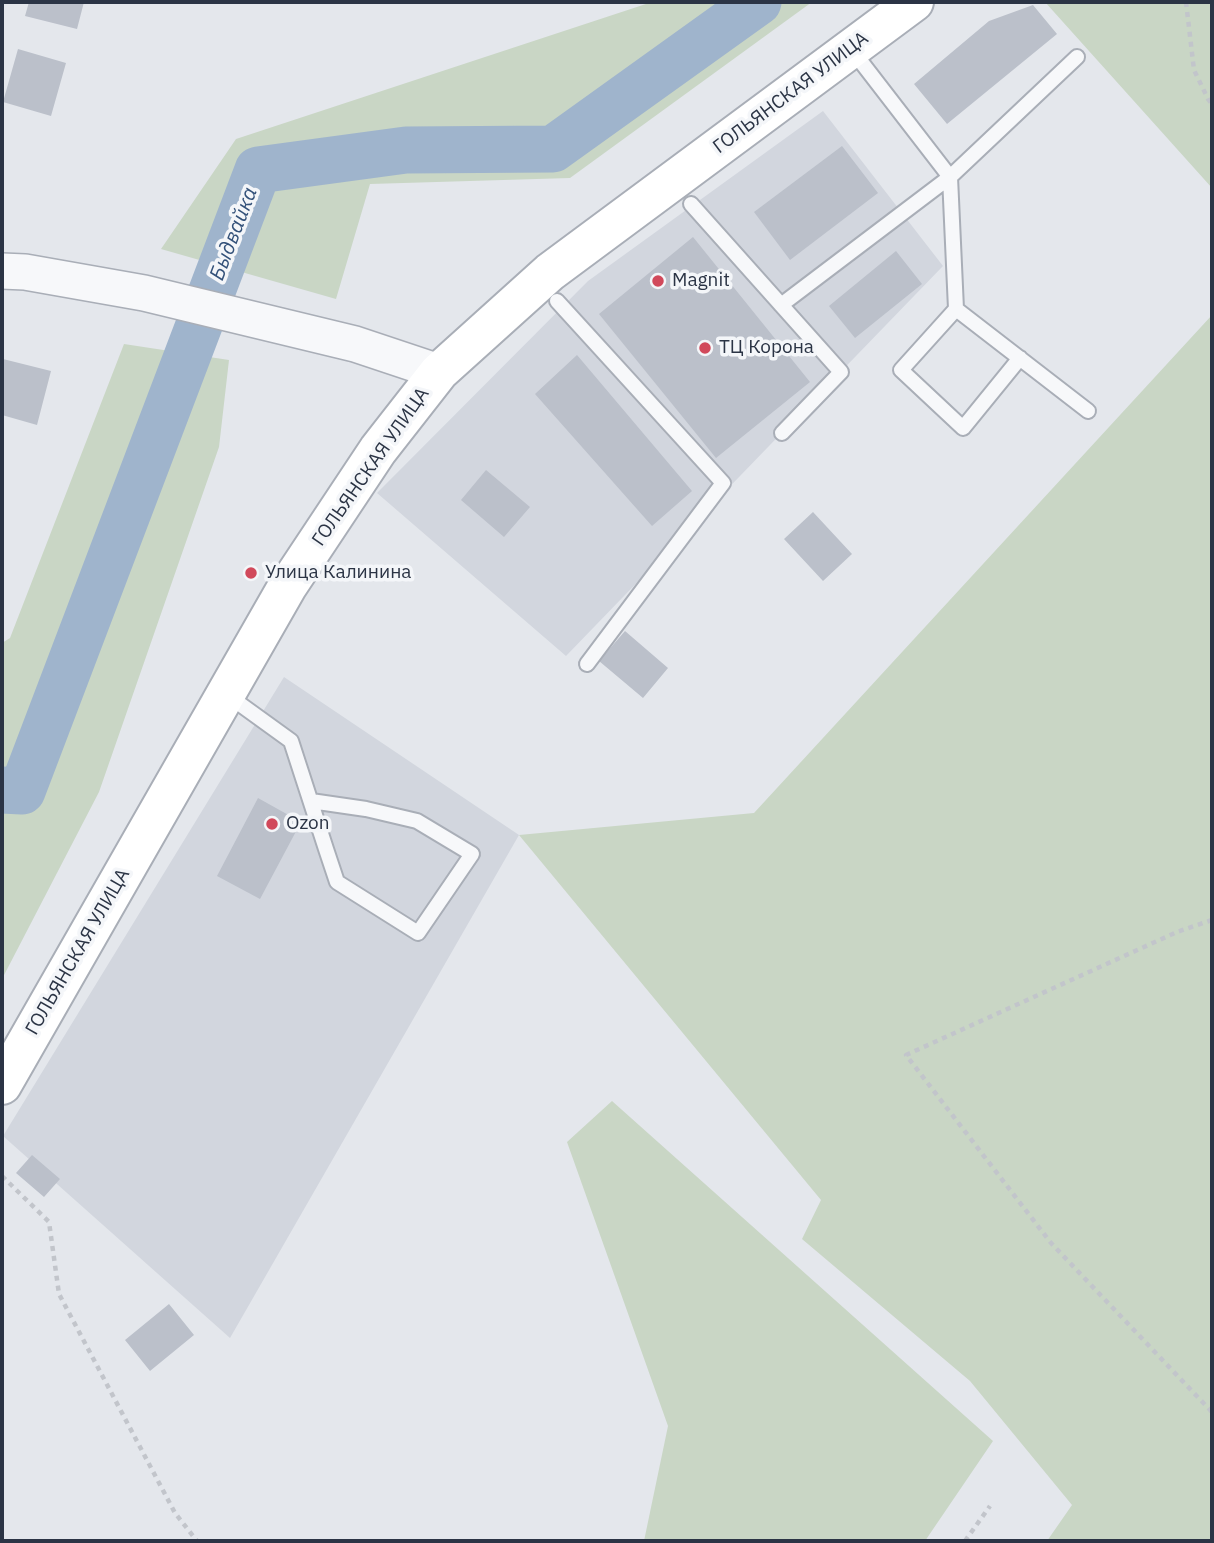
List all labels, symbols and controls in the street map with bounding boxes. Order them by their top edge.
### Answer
street label: ГОЛЬЯНСКАЯ УЛИЦА [709,27,873,159]
water label: Быдвайка [205,184,263,284]
place label: Magnit [672,270,730,292]
marker: Magnit [650,273,666,289]
place label: ТЦ Корона [719,337,814,359]
marker: ТЦ Корона [697,340,713,356]
street label: ГОЛЬЯНСКАЯ УЛИЦА [308,383,434,551]
place label: Улица Калинина [265,562,411,584]
marker: Улица Калинина [243,565,259,581]
place label: Ozon [286,813,330,835]
marker: Ozon [264,816,280,832]
street label: ГОЛЬЯНСКАЯ УЛИЦА [21,865,135,1039]

